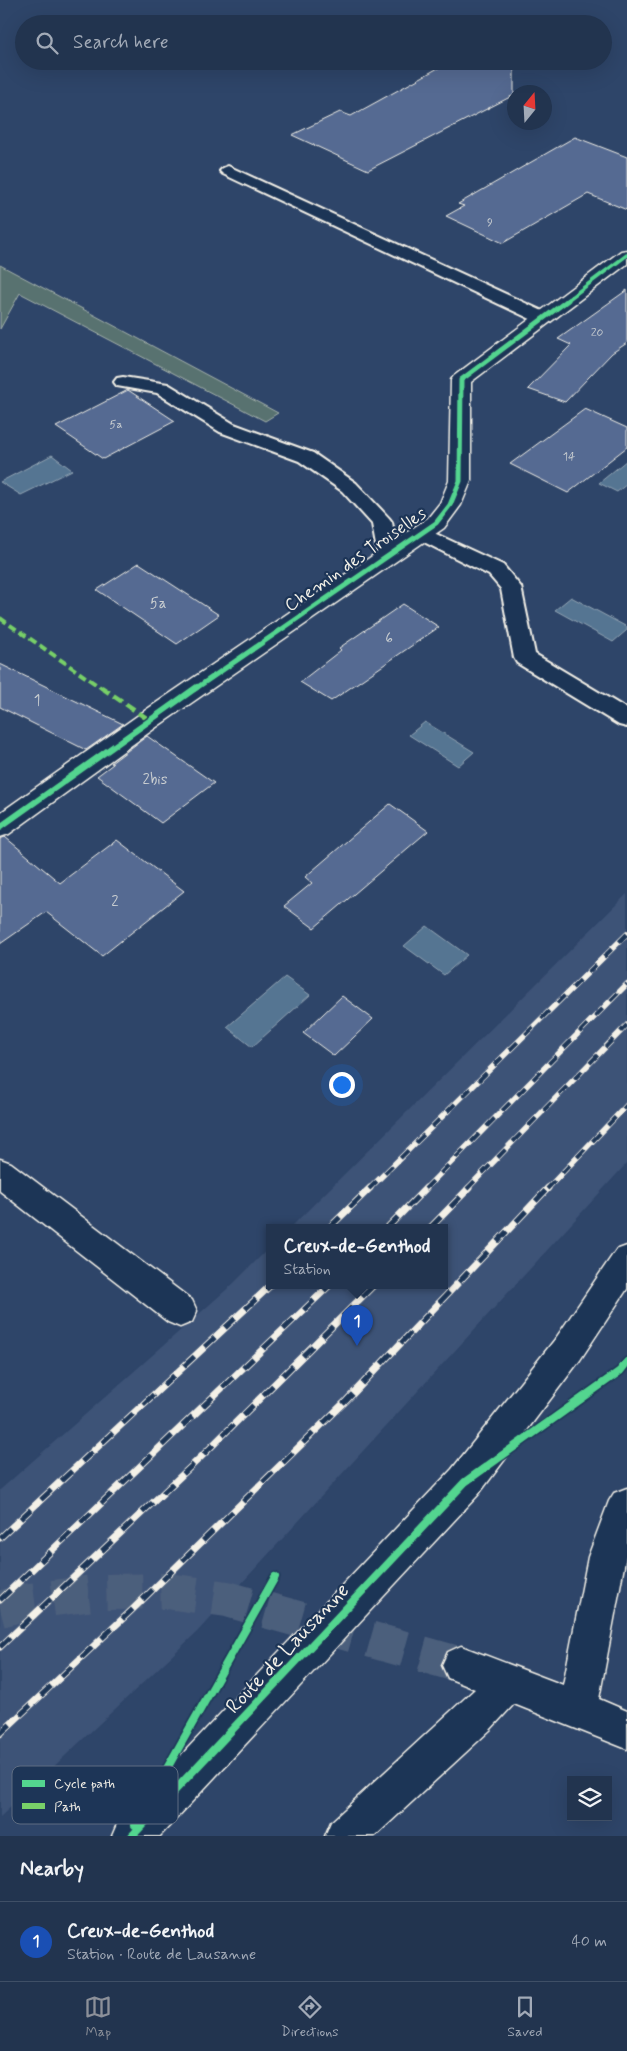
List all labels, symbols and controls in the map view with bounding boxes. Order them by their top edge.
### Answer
search box [15,15,612,70]
icon: search [33,29,61,57]
text: Search here [73,30,169,55]
north arrow [507,85,552,130]
house number: 9 [487,215,493,231]
house number: 20 [591,325,604,341]
house number: 5a [109,417,123,433]
house number: 14 [563,449,575,465]
street label: Chemin des Troiselles [280,502,431,618]
house number: 5a [150,594,167,614]
house number: 6 [385,629,393,649]
house number: 1 [34,691,40,711]
house number: 2bis [143,770,168,790]
house number: 2 [111,892,119,912]
your location [329,1072,355,1098]
popup [266,1224,448,1289]
text: Creux-de-Genthod [283,1234,431,1259]
text: Station [283,1259,331,1280]
pin: 1 [341,1305,373,1346]
street label: Route de Lausanne [220,1577,356,1720]
legend [12,1766,178,1824]
text: Cycle path [54,1775,115,1793]
map controls [567,1776,612,1821]
button: layers [567,1776,612,1821]
text: Path [54,1798,81,1816]
text: Nearby [20,1855,84,1883]
text: Creux-de-Genthod [67,1919,214,1944]
text: 1 [32,1931,40,1952]
text: 40 m [571,1931,607,1952]
text: Station · Route de Lausanne [67,1944,256,1965]
tab: Map [84,1993,112,2041]
tab: Directions [281,1993,339,2041]
tab: Saved [507,1993,543,2041]

